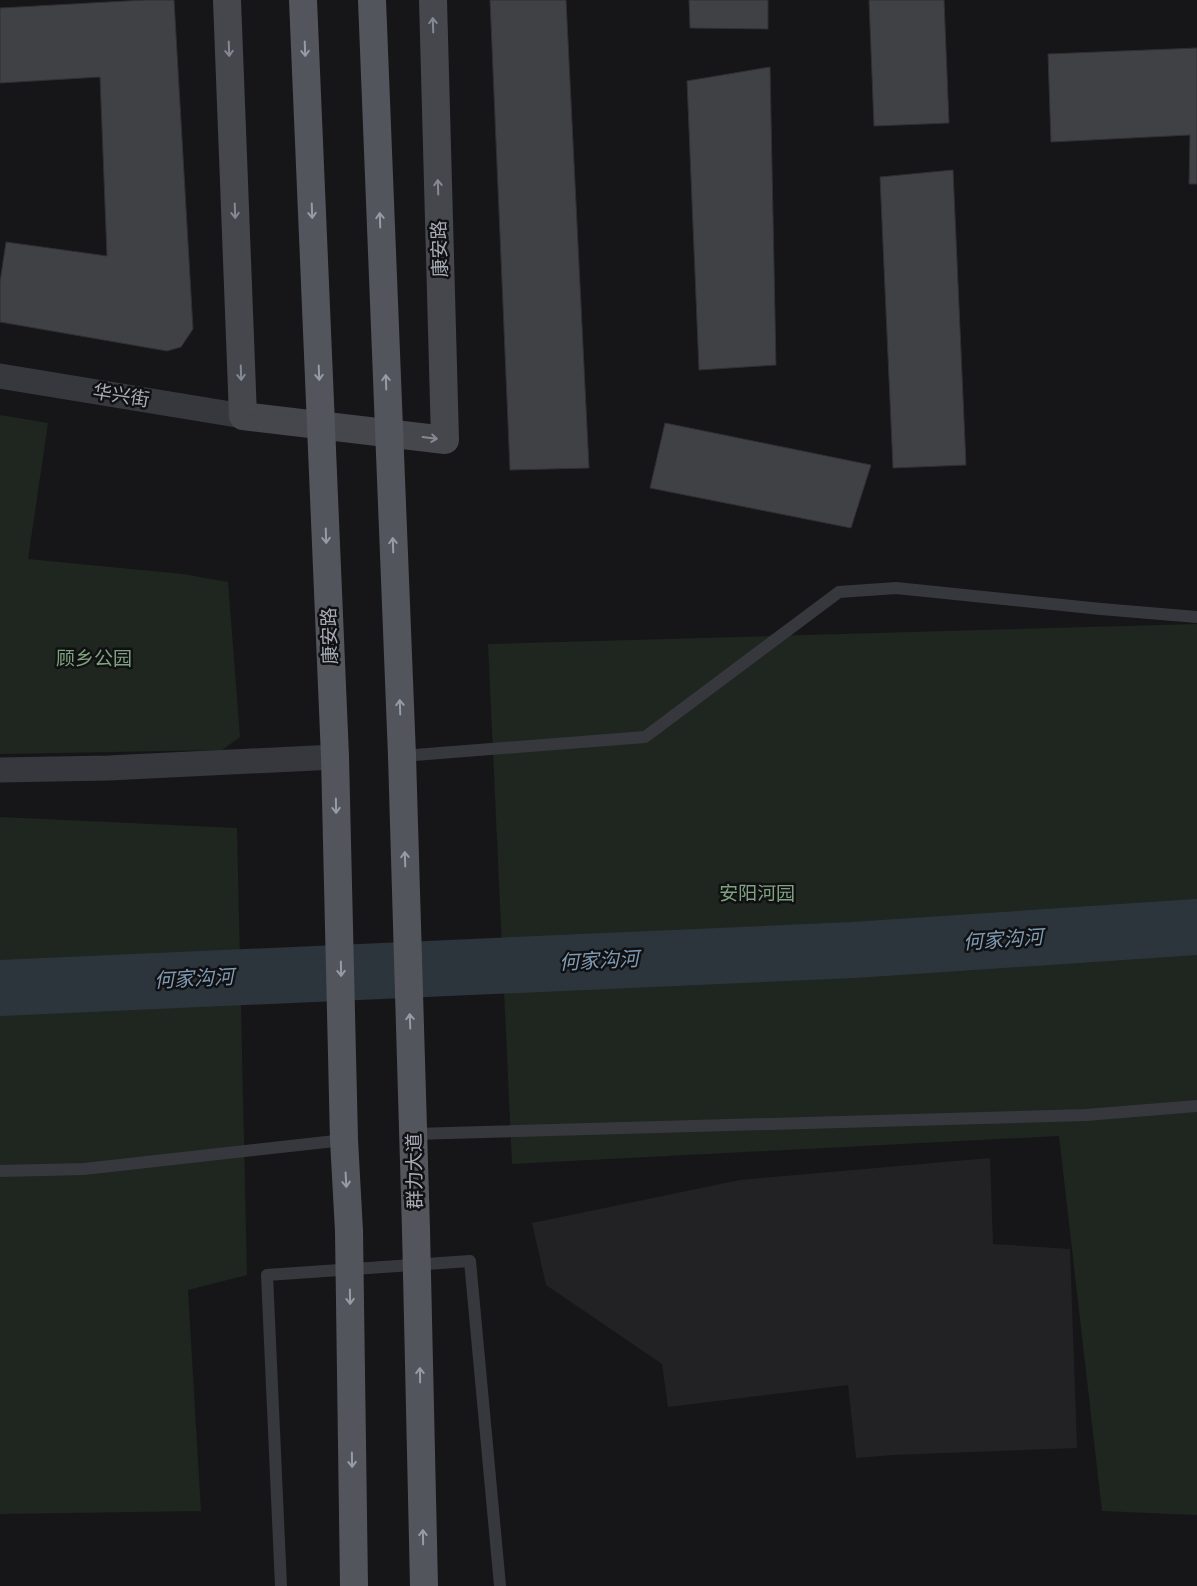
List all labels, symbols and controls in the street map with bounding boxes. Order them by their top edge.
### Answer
one-way arrow [429,17,438,33]
one-way arrow [225,40,234,56]
one-way arrow [300,40,309,56]
one-way arrow [433,180,443,196]
one-way arrow [231,203,240,219]
one-way arrow [307,203,316,219]
one-way arrow [376,212,385,228]
street label: 康安路 [427,220,453,278]
one-way arrow [237,365,246,381]
one-way arrow [314,365,323,381]
one-way arrow [382,375,391,391]
street label: 华兴街 [91,380,151,412]
one-way arrow [422,433,438,443]
one-way arrow [321,527,330,543]
one-way arrow [388,537,397,553]
street label: 康安路 [317,607,343,665]
park label: 顾乡公园 [56,647,132,671]
one-way arrow [395,699,404,715]
one-way arrow [332,798,341,814]
one-way arrow [400,851,410,867]
park label: 安阳河园 [719,882,795,906]
water label: 何家沟河 [962,924,1048,955]
water label: 何家沟河 [558,946,644,976]
one-way arrow [336,960,345,976]
water label: 何家沟河 [153,964,239,994]
one-way arrow [406,1013,415,1029]
street label: 群力大道 [402,1133,428,1209]
one-way arrow [342,1172,351,1188]
one-way arrow [345,1289,355,1305]
one-way arrow [415,1367,424,1383]
one-way arrow [348,1452,357,1468]
one-way arrow [418,1530,428,1546]

